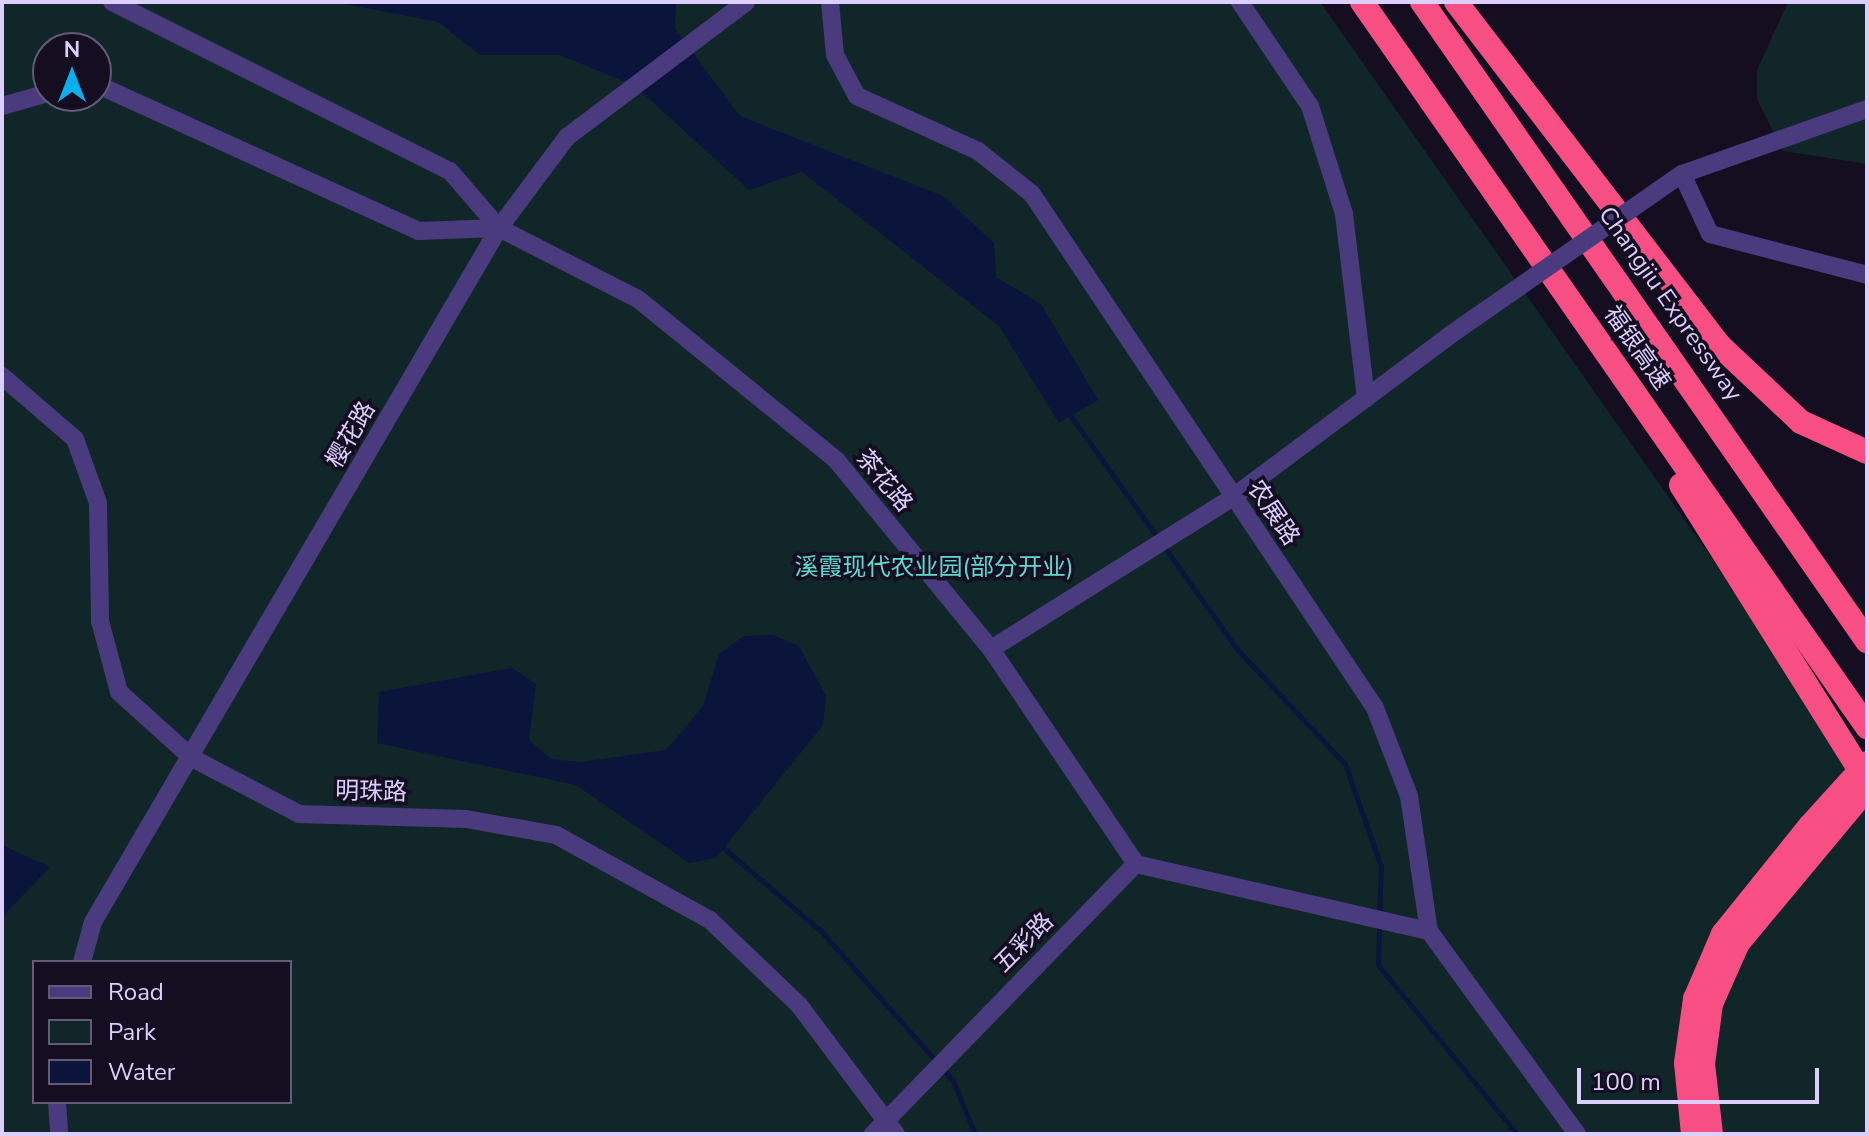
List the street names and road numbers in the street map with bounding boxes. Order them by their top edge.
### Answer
street label: Changjiu Expressway [1592,201,1748,407]
street label: 福银高速 [1598,300,1676,396]
street label: 樱花路 [321,397,381,473]
street label: 茶花路 [850,444,918,518]
street label: 农展路 [1241,475,1305,551]
street label: 明珠路 [335,777,407,807]
street label: 五彩路 [988,907,1060,979]

